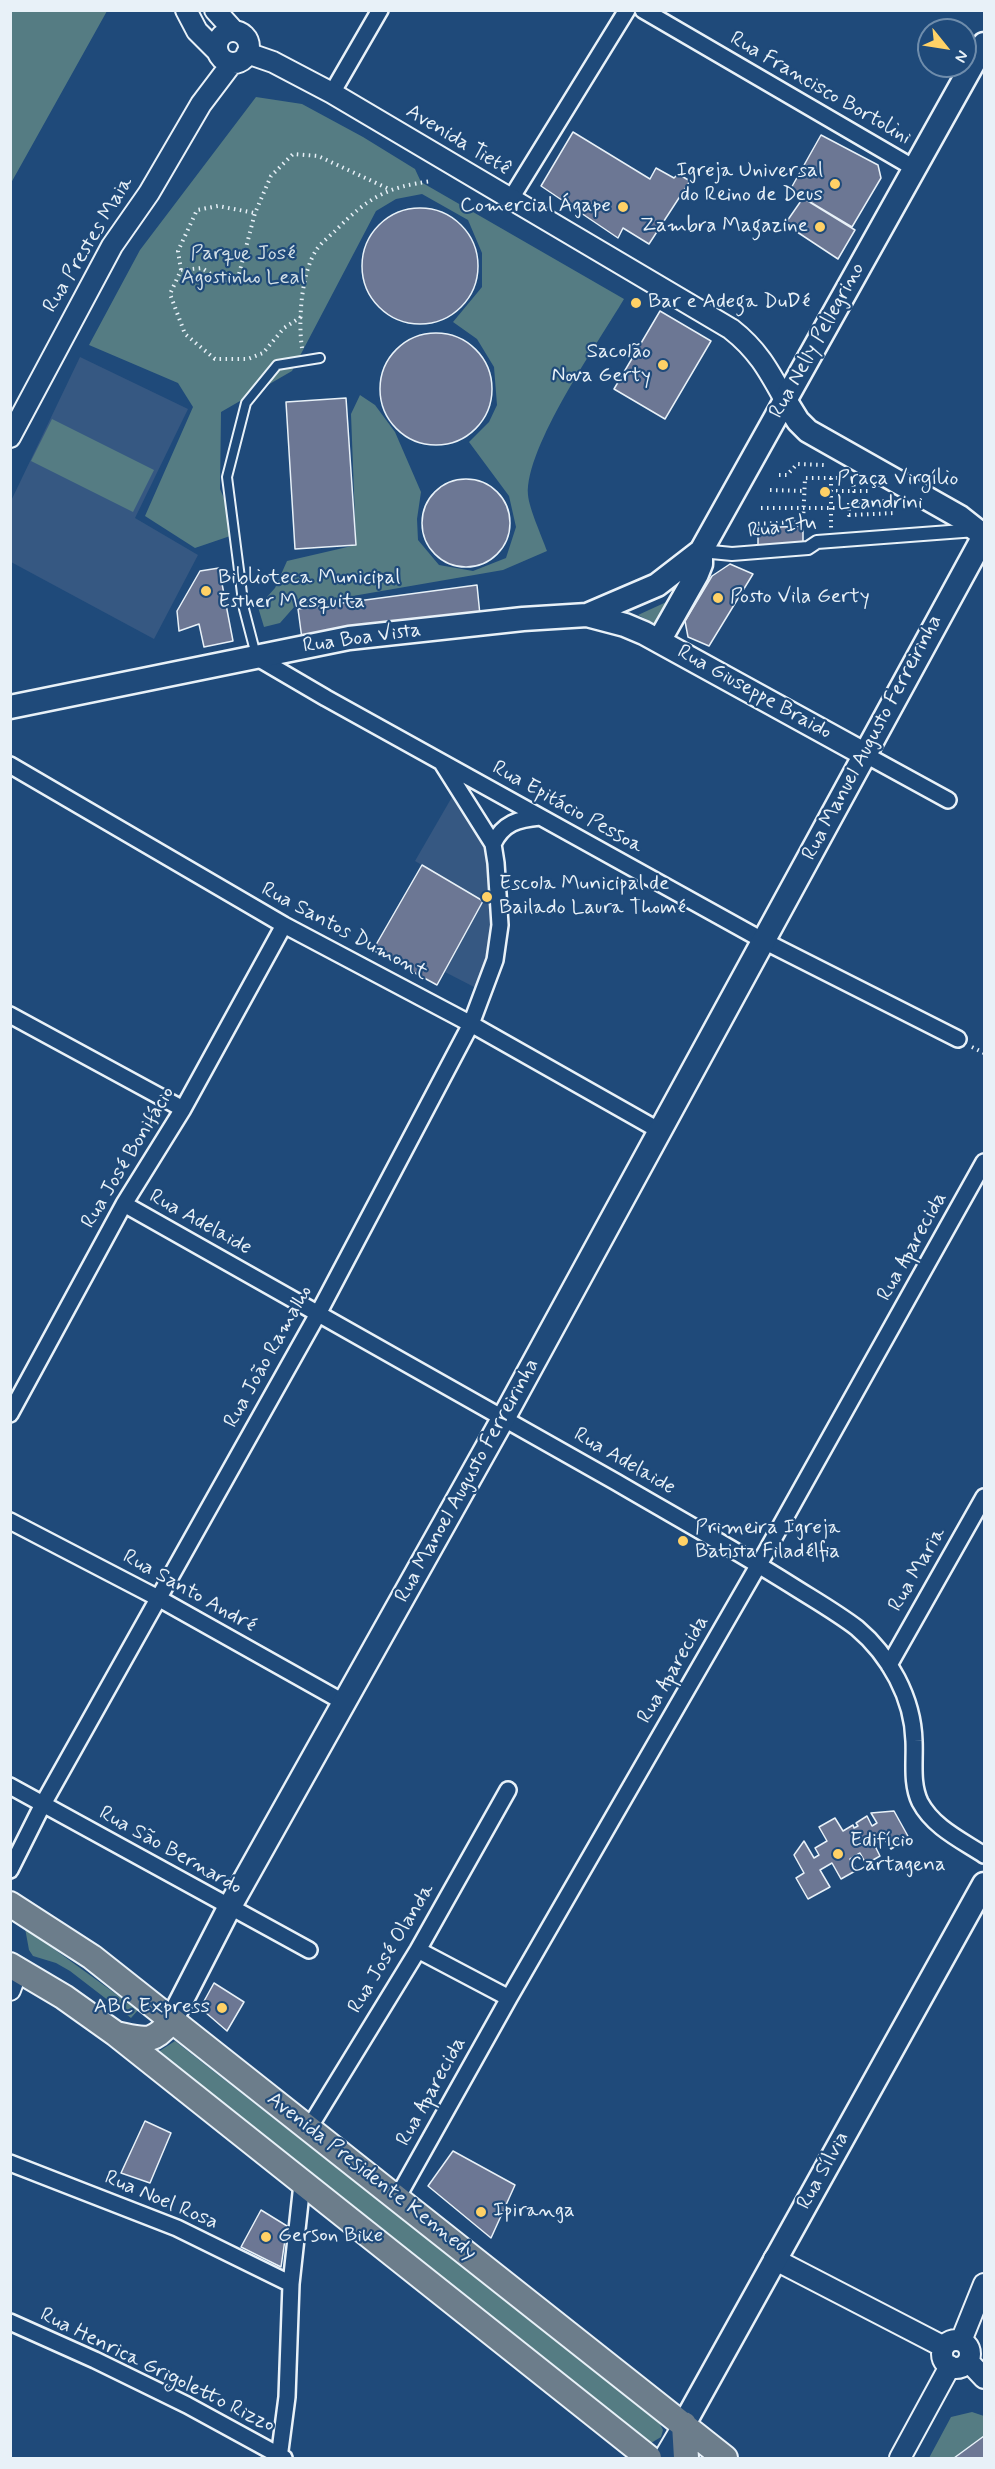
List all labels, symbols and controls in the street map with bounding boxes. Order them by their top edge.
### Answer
north arrow [917,18,977,78]
street label: Rua Francisco Bortolini [725,27,915,151]
text: N [950,46,973,66]
street label: Avenida Tietê [401,100,515,182]
place label: Igreja Universal do Reino de Deus [676,159,823,209]
street label: Rua Prestes Maia [38,172,140,318]
marker: Igreja Universal do Reino de Deus [828,177,842,191]
place label: Comercial Ágape [460,194,611,220]
marker: Comercial Ágape [616,200,630,214]
place label: Zambra Magazine [640,214,808,240]
marker: Zambra Magazine [813,220,827,234]
park label: Parque José Agostinho Leal [181,242,305,292]
street label: Rua Nelly Pellegrino [765,259,871,423]
place label: Bar e Adega DuDé [648,290,810,316]
marker: Bar e Adega DuDé [629,296,643,310]
place label: Sacolão Nova Gerty [551,340,651,390]
marker: Sacolão Nova Gerty [656,358,670,372]
place label: Praça Virgílio Leandrini [837,467,959,517]
marker: Praça Virgílio Leandrini [818,485,832,499]
street label: Rua Itu [746,511,818,545]
place label: Biblioteca Municipal Esther Mesquita [218,566,400,616]
marker: Biblioteca Municipal Esther Mesquita [199,584,213,598]
place label: Posto Vila Gerty [730,585,870,611]
marker: Posto Vila Gerty [711,591,725,605]
street label: Rua Manuel Augusto Ferreirinha [797,611,949,865]
street label: Rua Boa Vista [301,618,423,660]
street label: Rua Giuseppe Braido [672,640,836,746]
street label: Rua Epitácio Pessoa [487,756,647,860]
place label: Escola Municipal de Bailado Laura Thomé [499,872,686,922]
street label: Rua Santos Dumont [256,877,432,987]
marker: Escola Municipal de Bailado Laura Thomé [480,890,494,904]
street label: Rua José Bonifácio [77,1082,181,1234]
street label: Rua Adelaide [144,1185,256,1261]
street label: Rua Aparecida [873,1188,953,1306]
street label: Rua João Ramalho [219,1281,319,1433]
street label: Rua Manoel Augusto Ferreirinha [390,1355,546,1607]
street label: Rua Adelaide [569,1423,679,1501]
place label: Primeira Igreja Batista Filadélfia [695,1516,840,1566]
street label: Rua Maria [884,1523,952,1617]
marker: Primeira Igreja Batista Filadélfia [676,1534,690,1548]
street label: Rua Santo André [118,1545,260,1639]
street label: Rua Aparecida [633,1611,715,1729]
street label: Rua São Bernardo [94,1801,246,1901]
place label: Edifício Cartagena [850,1829,946,1879]
marker: Edifício Cartagena [831,1847,845,1861]
street label: Rua José Olanda [343,1879,441,2019]
place label: ABC Express [94,1995,210,2021]
marker: ABC Express [215,2001,229,2015]
street label: Rua Aparecida [392,2033,472,2151]
street label: Avenida Presidente Kennedy [261,2087,481,2267]
street label: Rua Sílvia [792,2127,856,2215]
street label: Rua Noel Rosa [100,2166,222,2236]
place label: Ipiranga [493,2199,575,2225]
marker: Ipiranga [474,2205,488,2219]
place label: Gerson Bike [278,2224,383,2250]
marker: Gerson Bike [259,2230,273,2244]
street label: Rua Henrica Grigoletto Rizzo [35,2303,279,2439]

